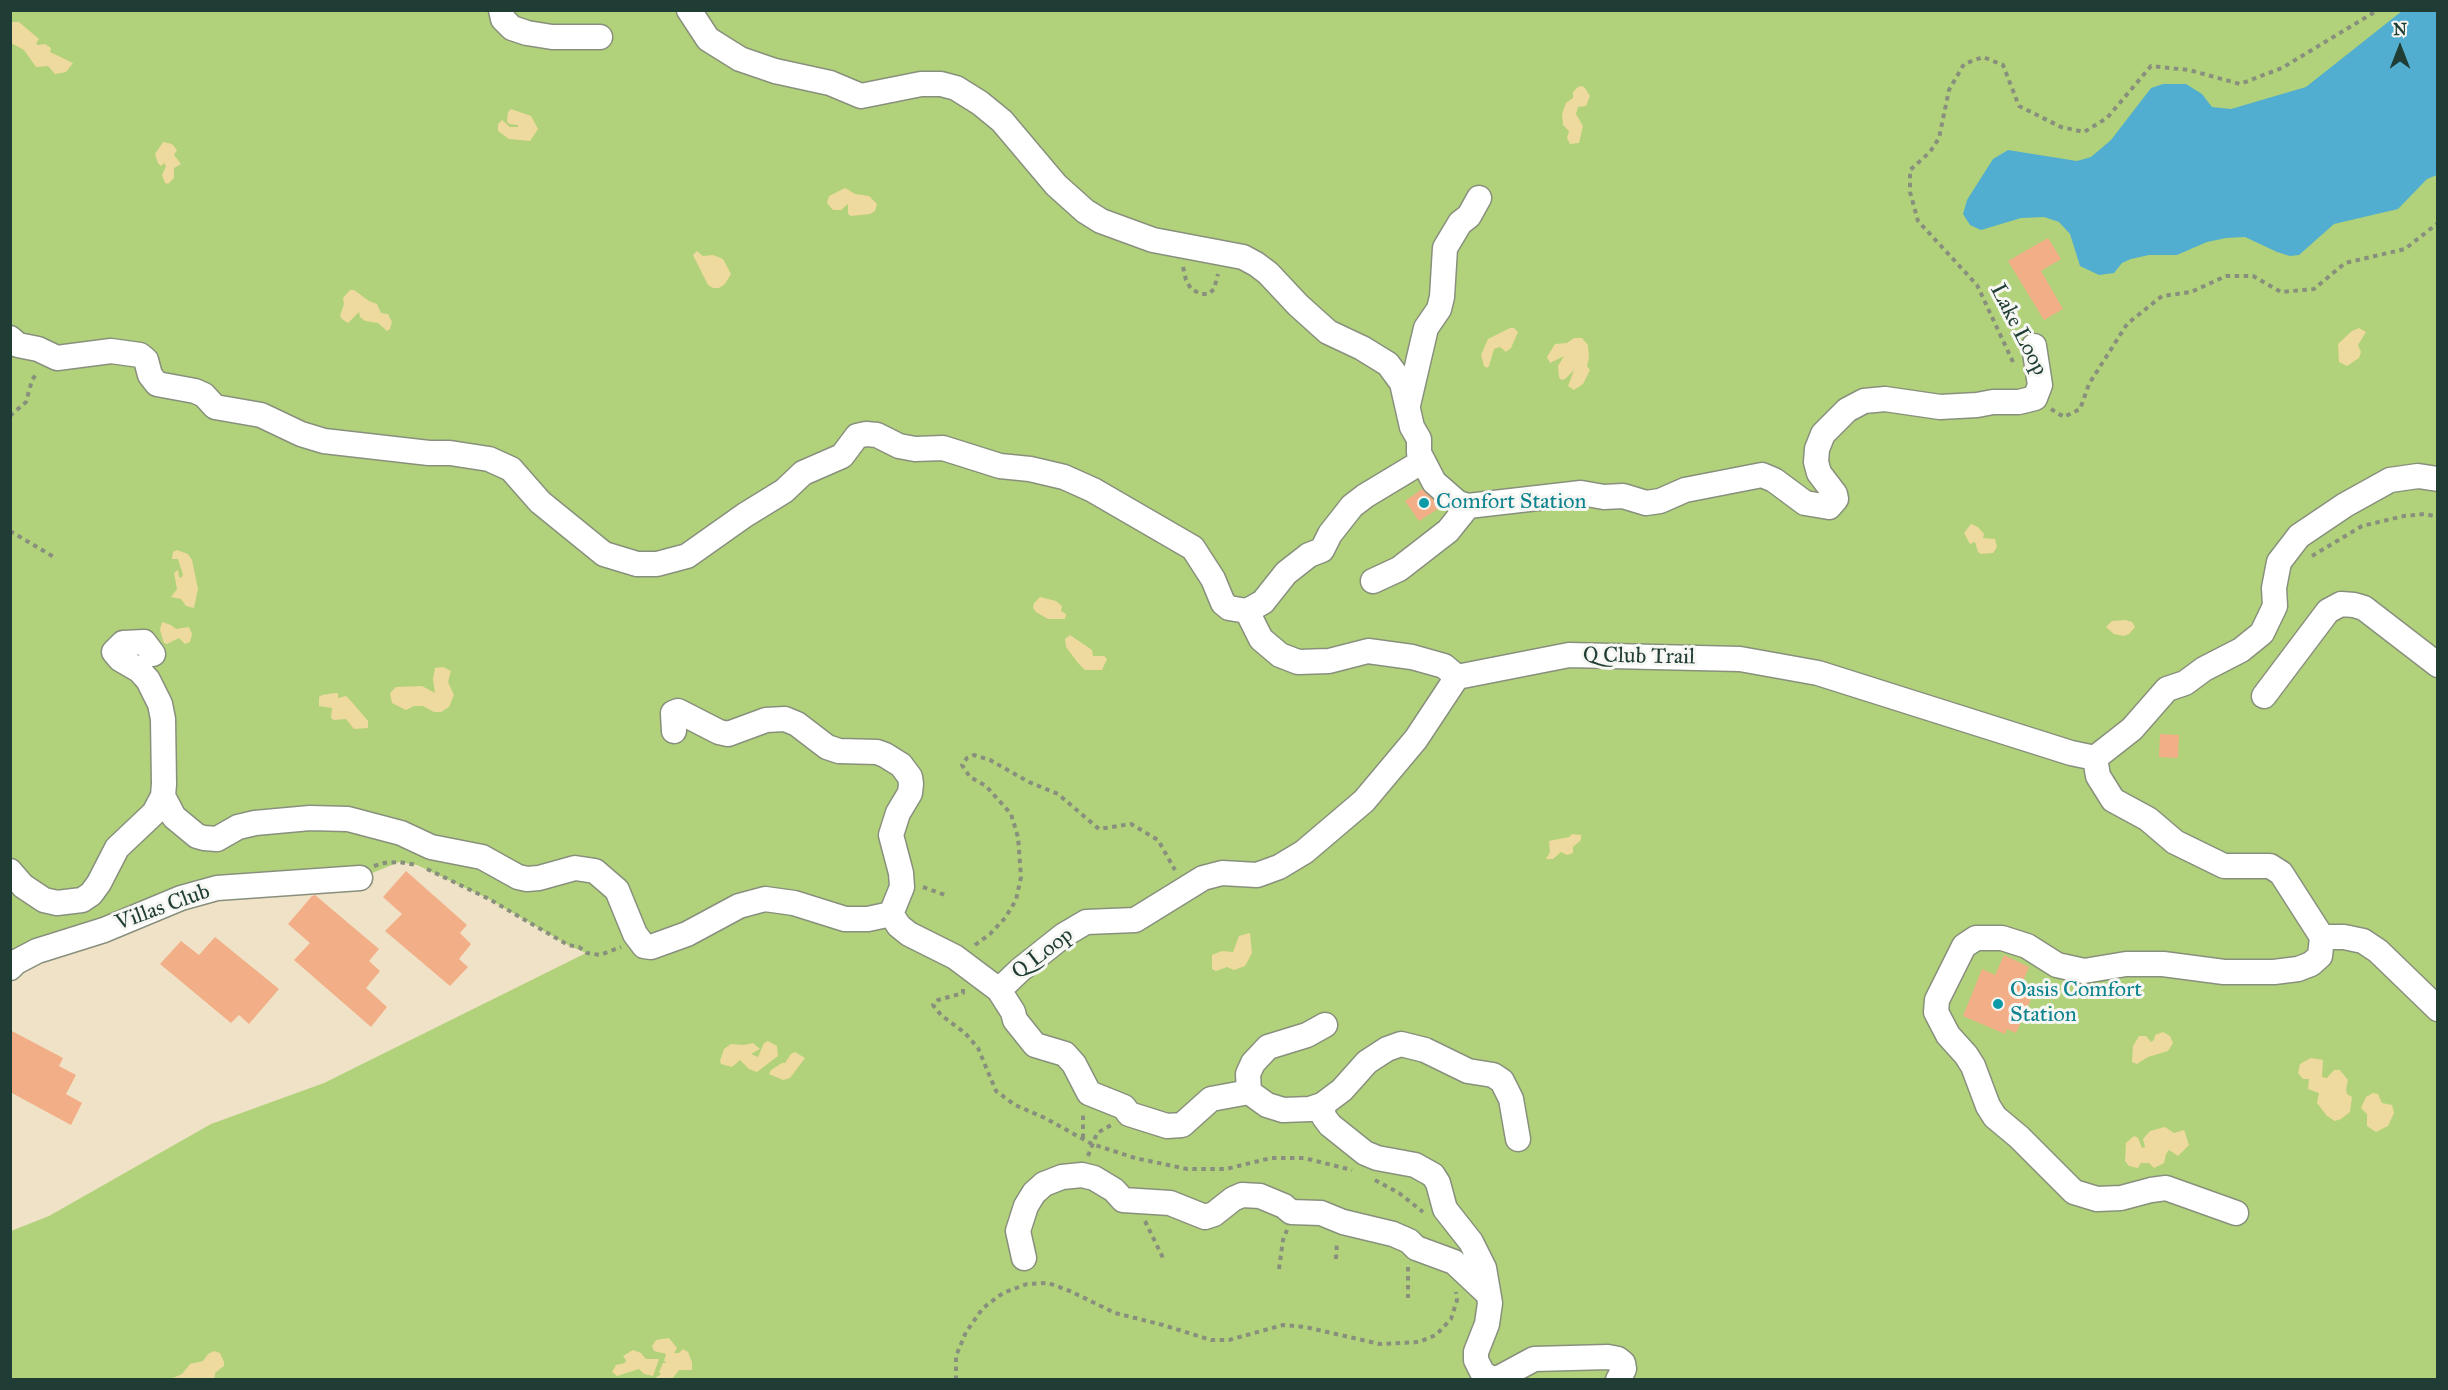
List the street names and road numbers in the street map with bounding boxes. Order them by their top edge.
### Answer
street label: Lake Loop [1984,280,2052,380]
street label: Q Club Trail [1583,643,1695,671]
street label: Villas Club [112,879,214,937]
street label: Q Loop [1007,922,1079,986]

